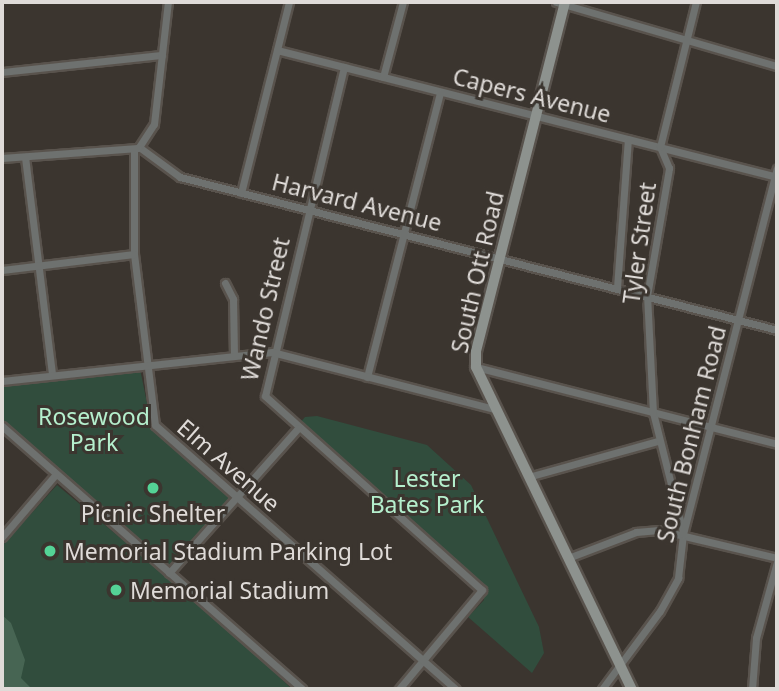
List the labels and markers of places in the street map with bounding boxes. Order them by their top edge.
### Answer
marker: Picnic Shelter [145,480,161,496]
place label: Picnic Shelter [81,499,225,527]
place label: Memorial Stadium Parking Lot [64,537,392,565]
marker: Memorial Stadium Parking Lot [42,543,58,559]
place label: Memorial Stadium [130,576,329,604]
marker: Memorial Stadium [108,582,124,598]

